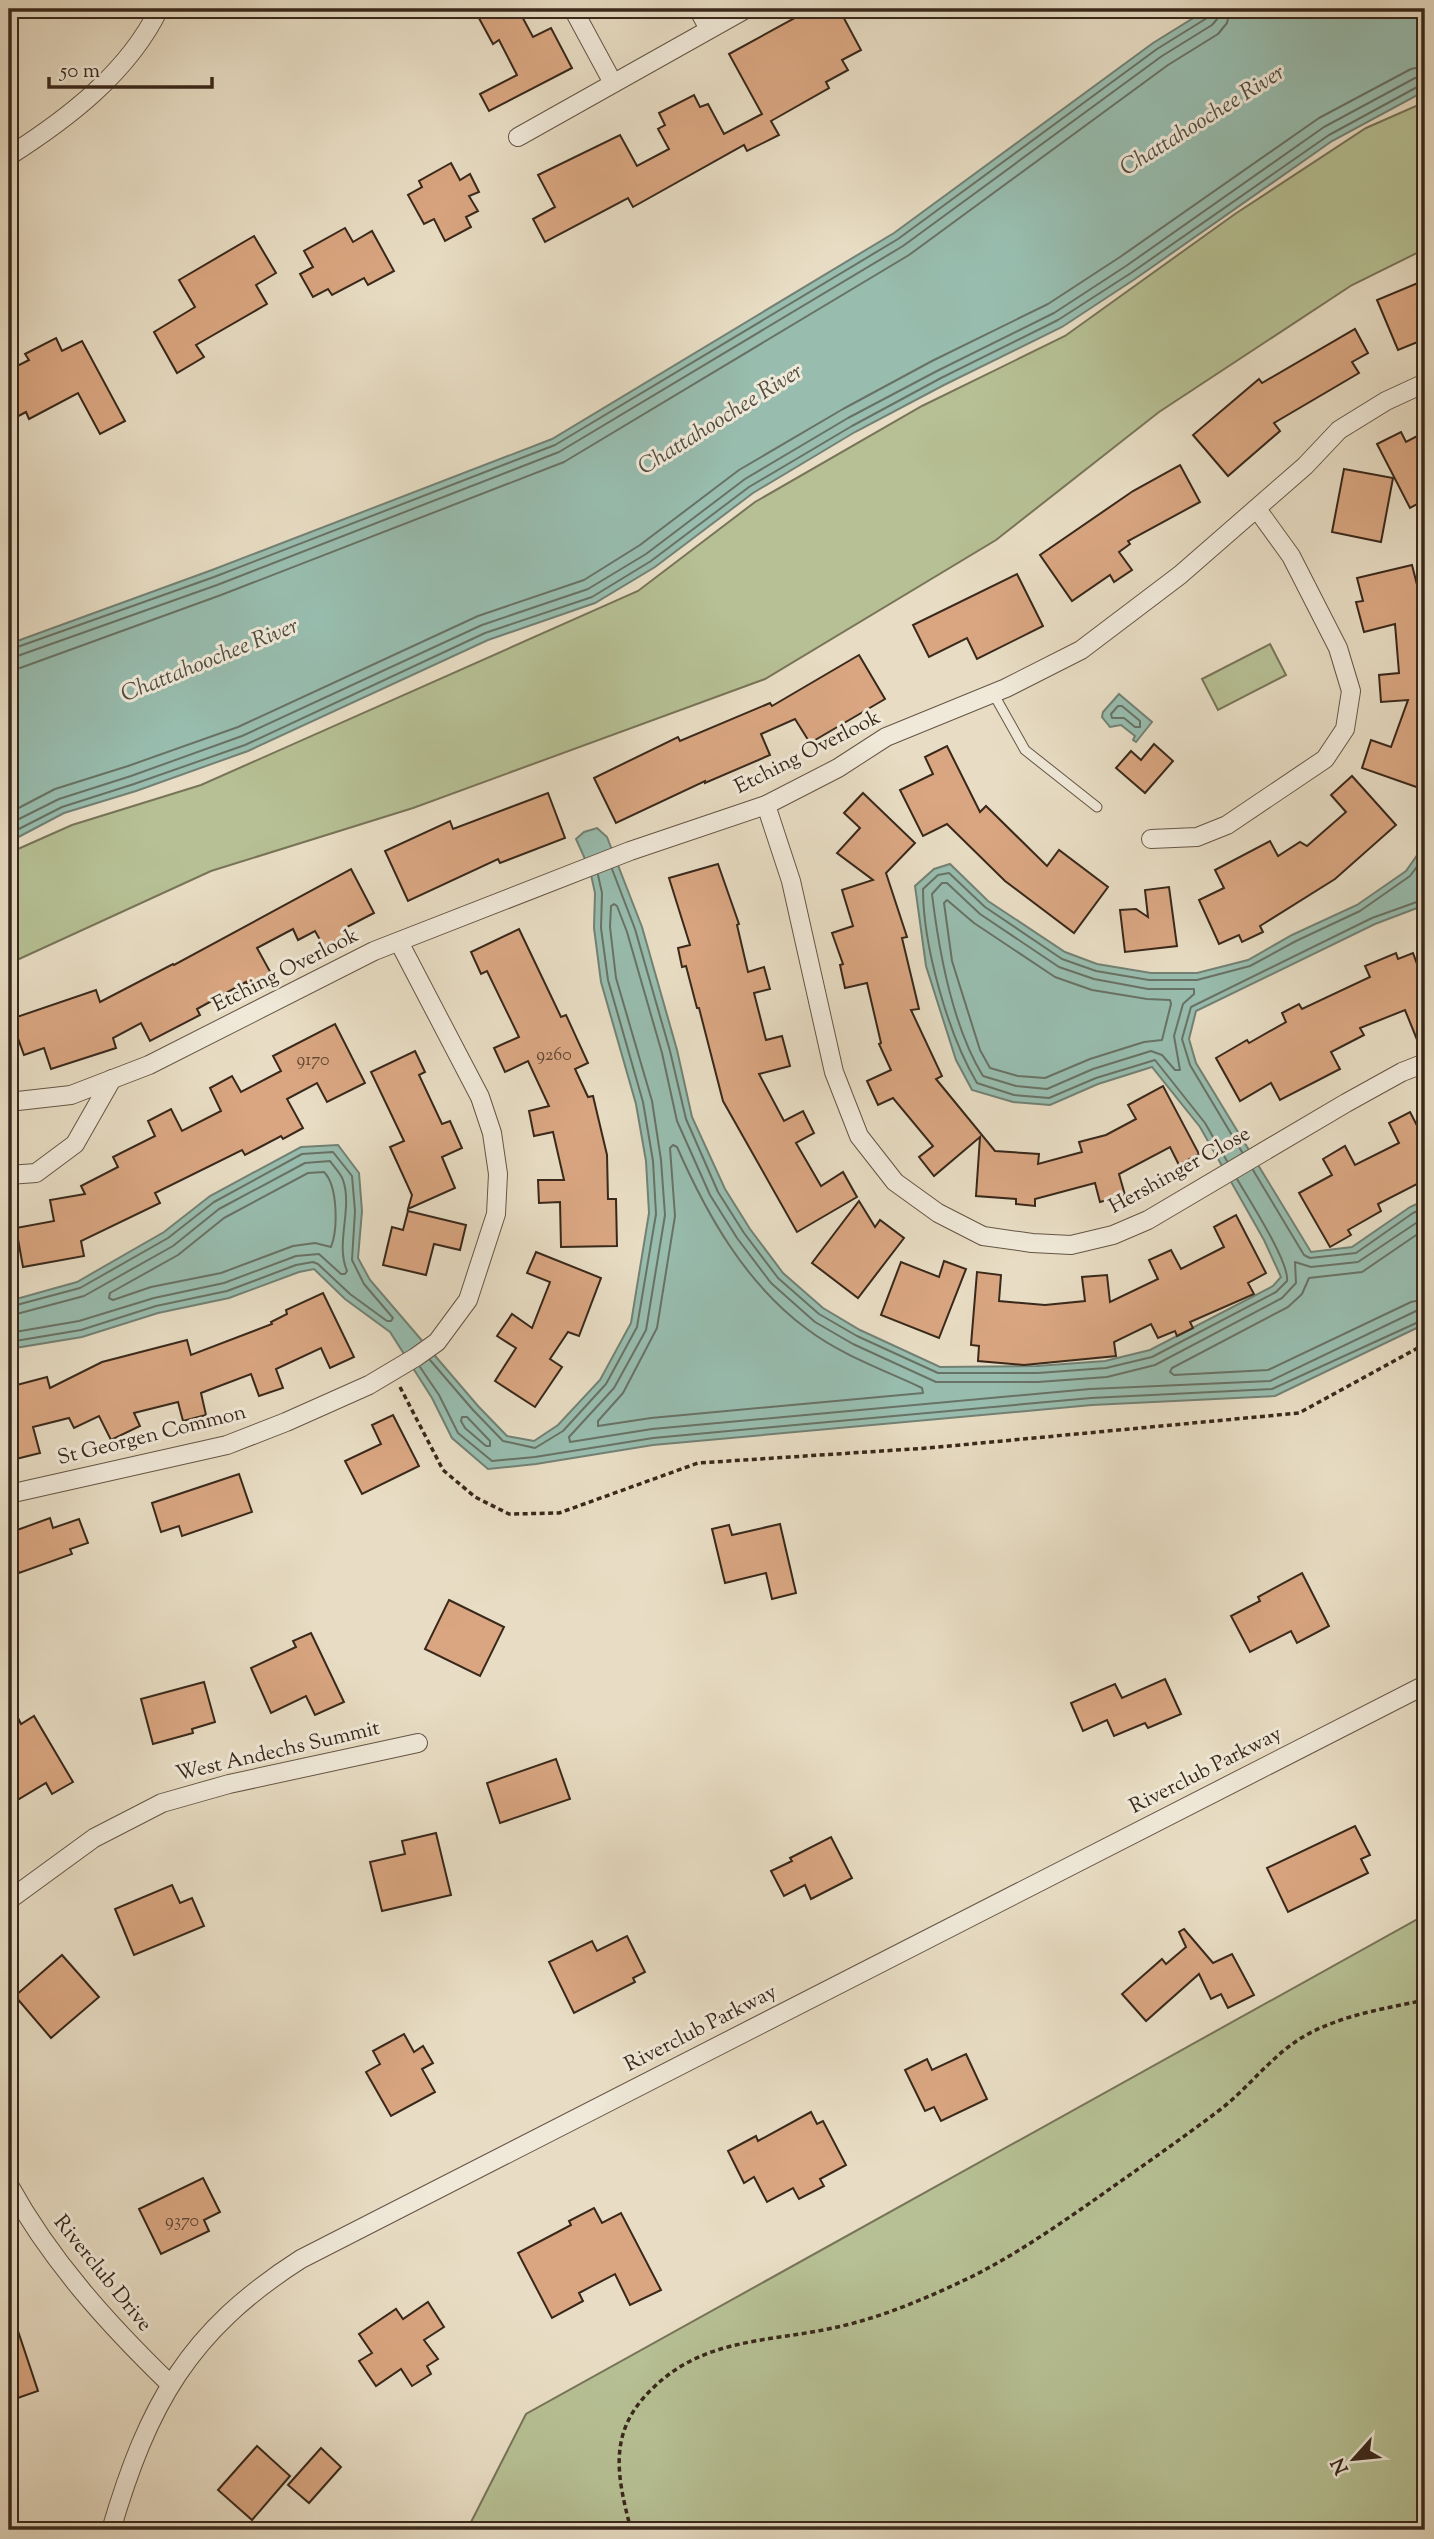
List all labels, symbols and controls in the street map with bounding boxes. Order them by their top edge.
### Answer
scale bar [49,46,212,90]
text: 50 m [59,57,100,87]
water label: Chattahoochee River [1114,57,1292,185]
water label: Chattahoochee River [632,356,810,484]
water label: Chattahoochee River [116,610,304,712]
street label: Etching Overlook [730,703,887,803]
street label: Etching Overlook [208,921,365,1021]
house number: 9260 [536,1043,572,1069]
house number: 9170 [296,1048,330,1074]
street label: Hershinger Close [1104,1120,1256,1222]
street label: St Georgen Common [54,1398,250,1474]
street label: West Andechs Summit [173,1714,383,1790]
street label: Riverclub Parkway [1125,1719,1288,1822]
street label: Riverclub Parkway [620,1977,783,2080]
street label: Riverclub Drive [46,2209,158,2339]
house number: 9370 [165,2209,199,2235]
north arrow [1318,2424,1388,2494]
text: N [1326,2453,1357,2478]

